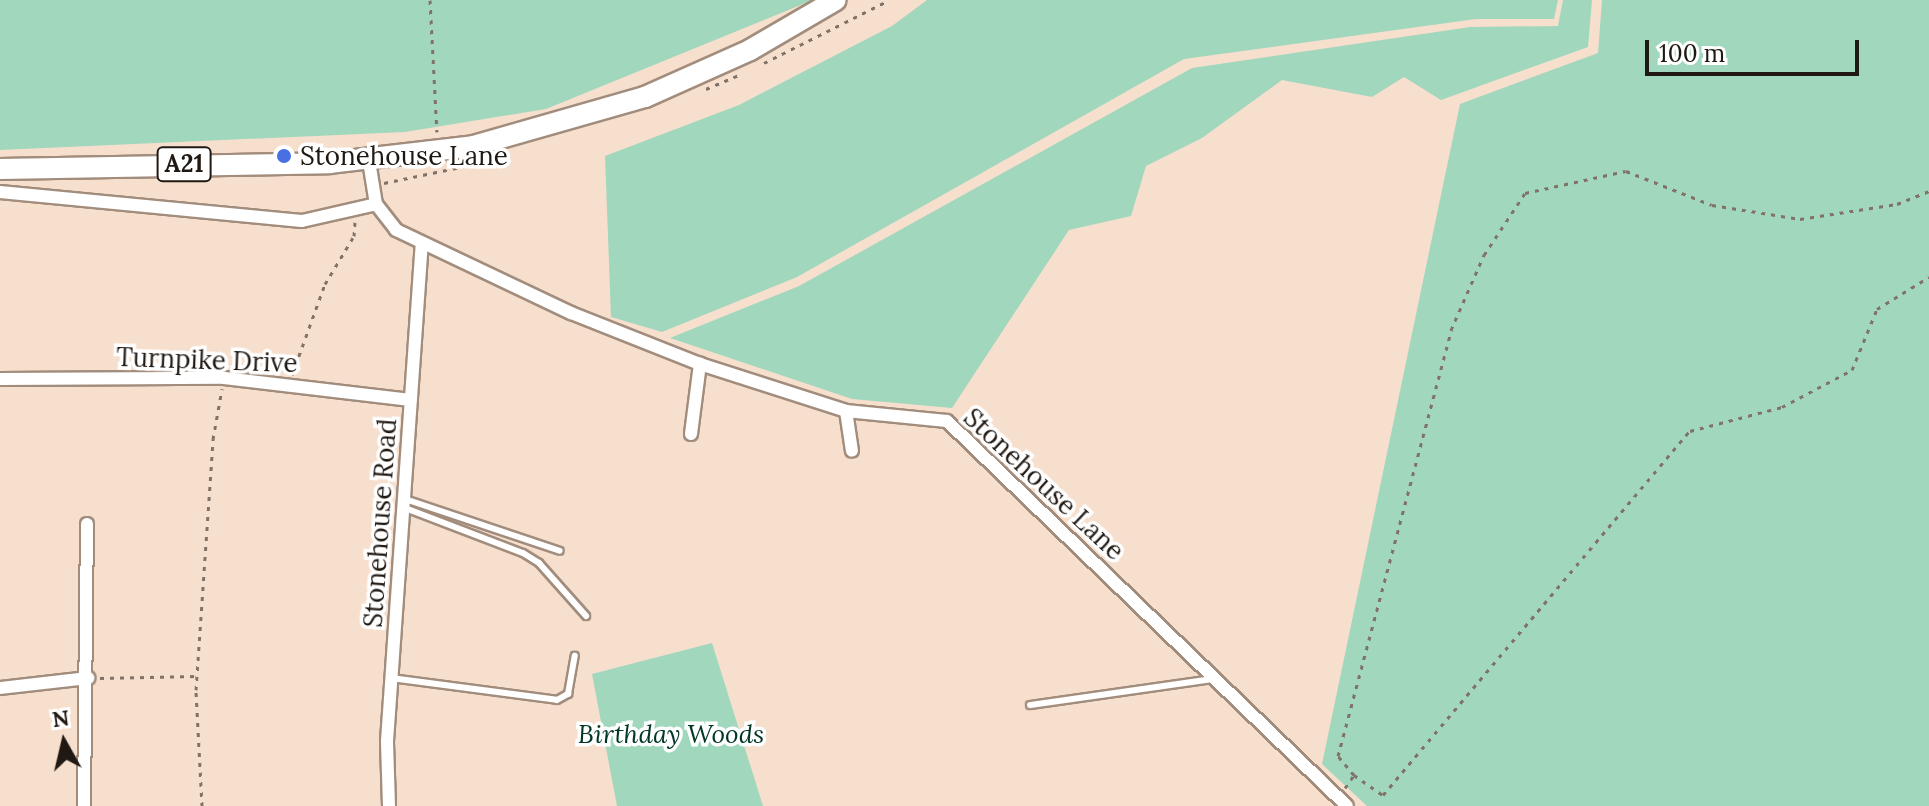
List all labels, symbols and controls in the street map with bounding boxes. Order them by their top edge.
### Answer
scale bar [1649,24,1863,74]
text: 100 m [1659,38,1725,69]
place label: Stonehouse Lane [300,140,508,172]
road number: A21 [156,144,212,184]
marker: Stonehouse Lane [275,147,293,165]
street label: Turnpike Drive [116,341,298,379]
street label: Stonehouse Lane [957,402,1131,566]
street label: Stonehouse Road [357,417,403,629]
north arrow [24,702,104,782]
text: N [50,703,71,733]
park label: Birthday Woods [578,718,764,750]

